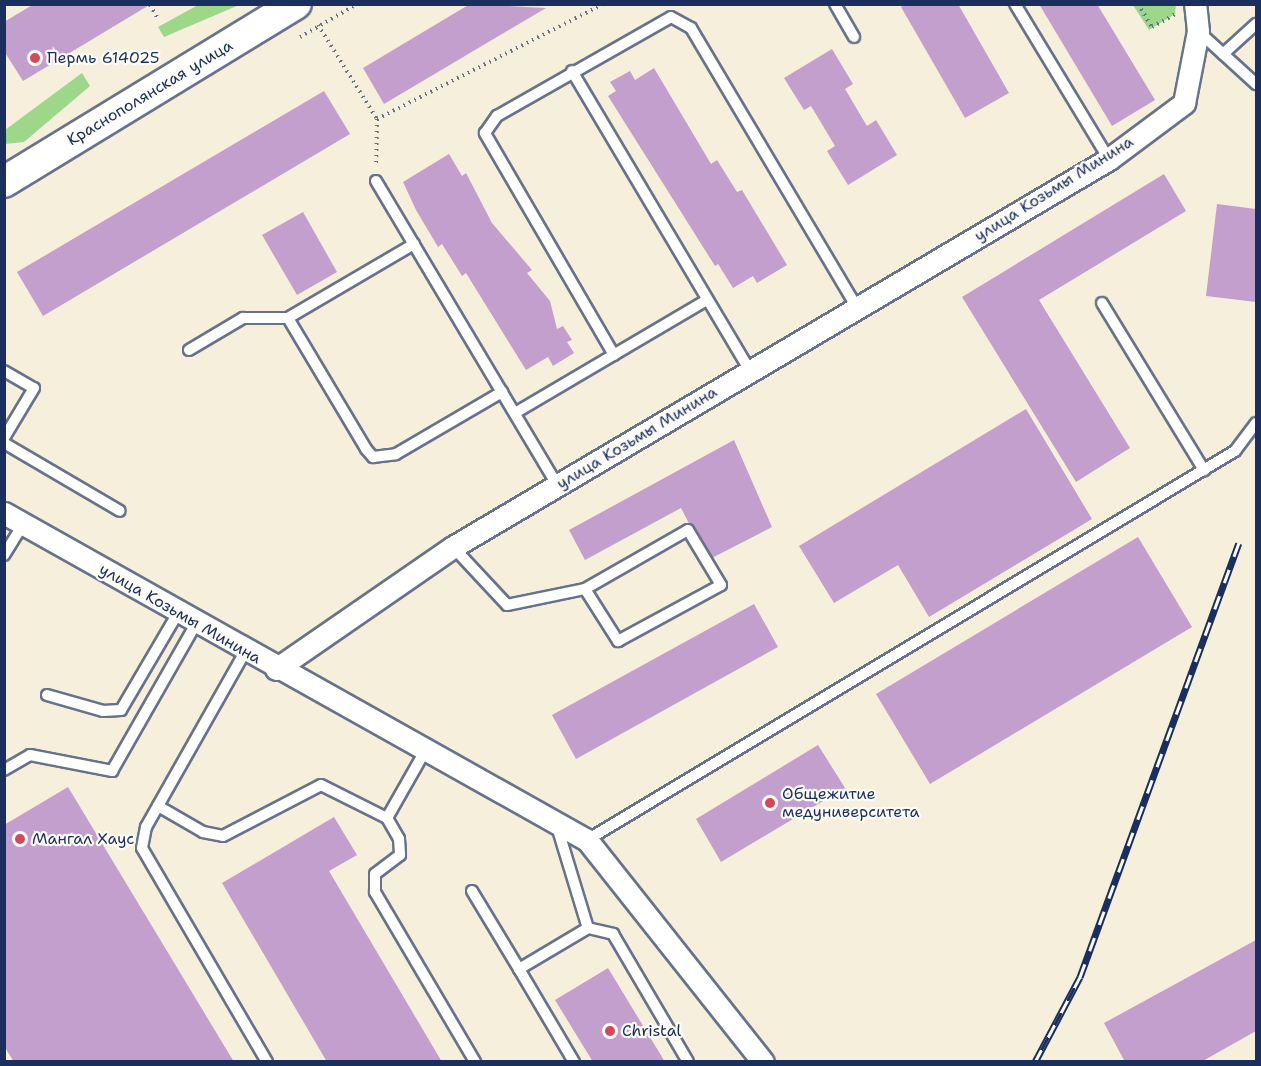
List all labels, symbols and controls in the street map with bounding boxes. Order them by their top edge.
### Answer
street label: Краснополянская улица [64,36,236,150]
place label: Пермь 614025 [47,48,160,68]
marker: Пермь 614025 [28,51,42,65]
street label: улица Козьмы Минина [971,132,1137,246]
street label: улица Козьмы Минина [553,382,721,494]
street label: улица Козьмы Минина [96,560,264,668]
place label: Общежитие медуниверситета [782,784,919,822]
marker: Общежитие медуниверситета [763,796,777,810]
place label: Мангал Хаус [32,829,134,849]
marker: Мангал Хаус [13,832,27,846]
place label: Christal [622,1021,681,1041]
marker: Christal [603,1024,617,1038]

